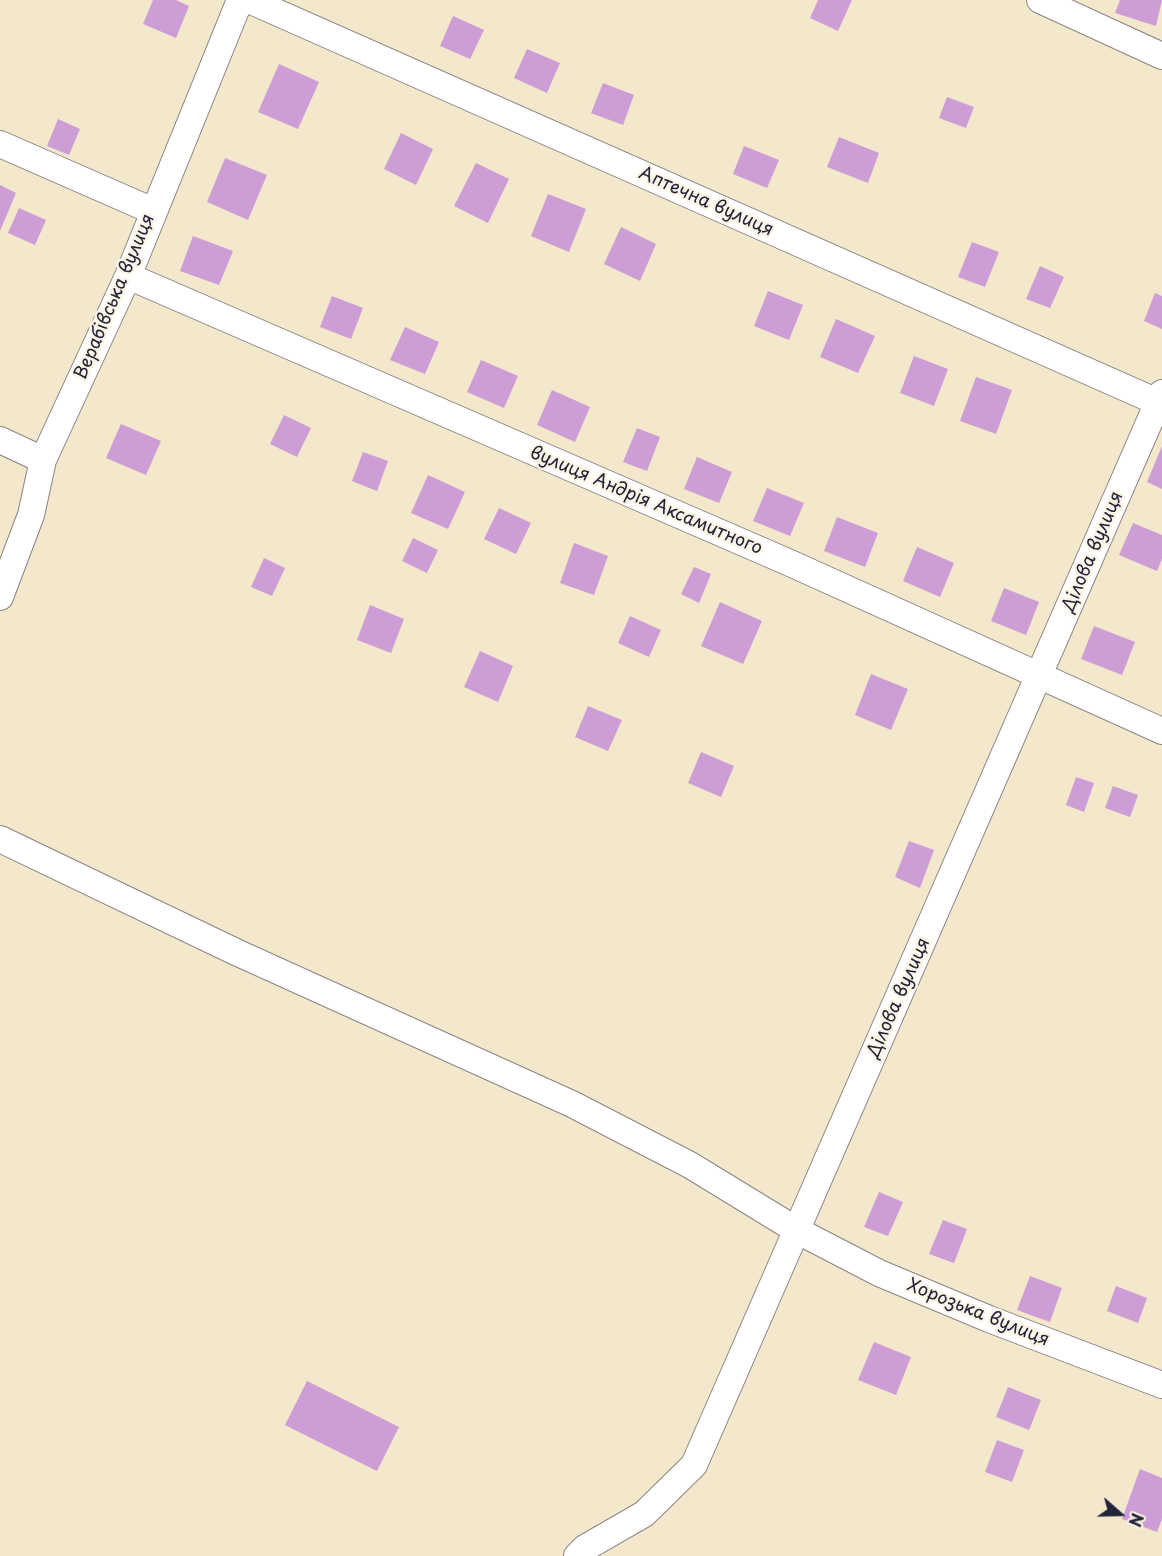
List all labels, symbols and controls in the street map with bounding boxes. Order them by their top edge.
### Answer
street label: Аптечна вулиця [635,163,777,241]
street label: Верабівська вулиця [70,211,160,383]
street label: вулиця Андрія Аксамитного [527,442,765,560]
street label: Ділова вулиця [1058,488,1128,616]
street label: Ділова вулиця [863,935,935,1061]
street label: Хорозька вулиця [904,1275,1052,1351]
north arrow [1090,1484,1150,1544]
text: N [1123,1510,1150,1530]

